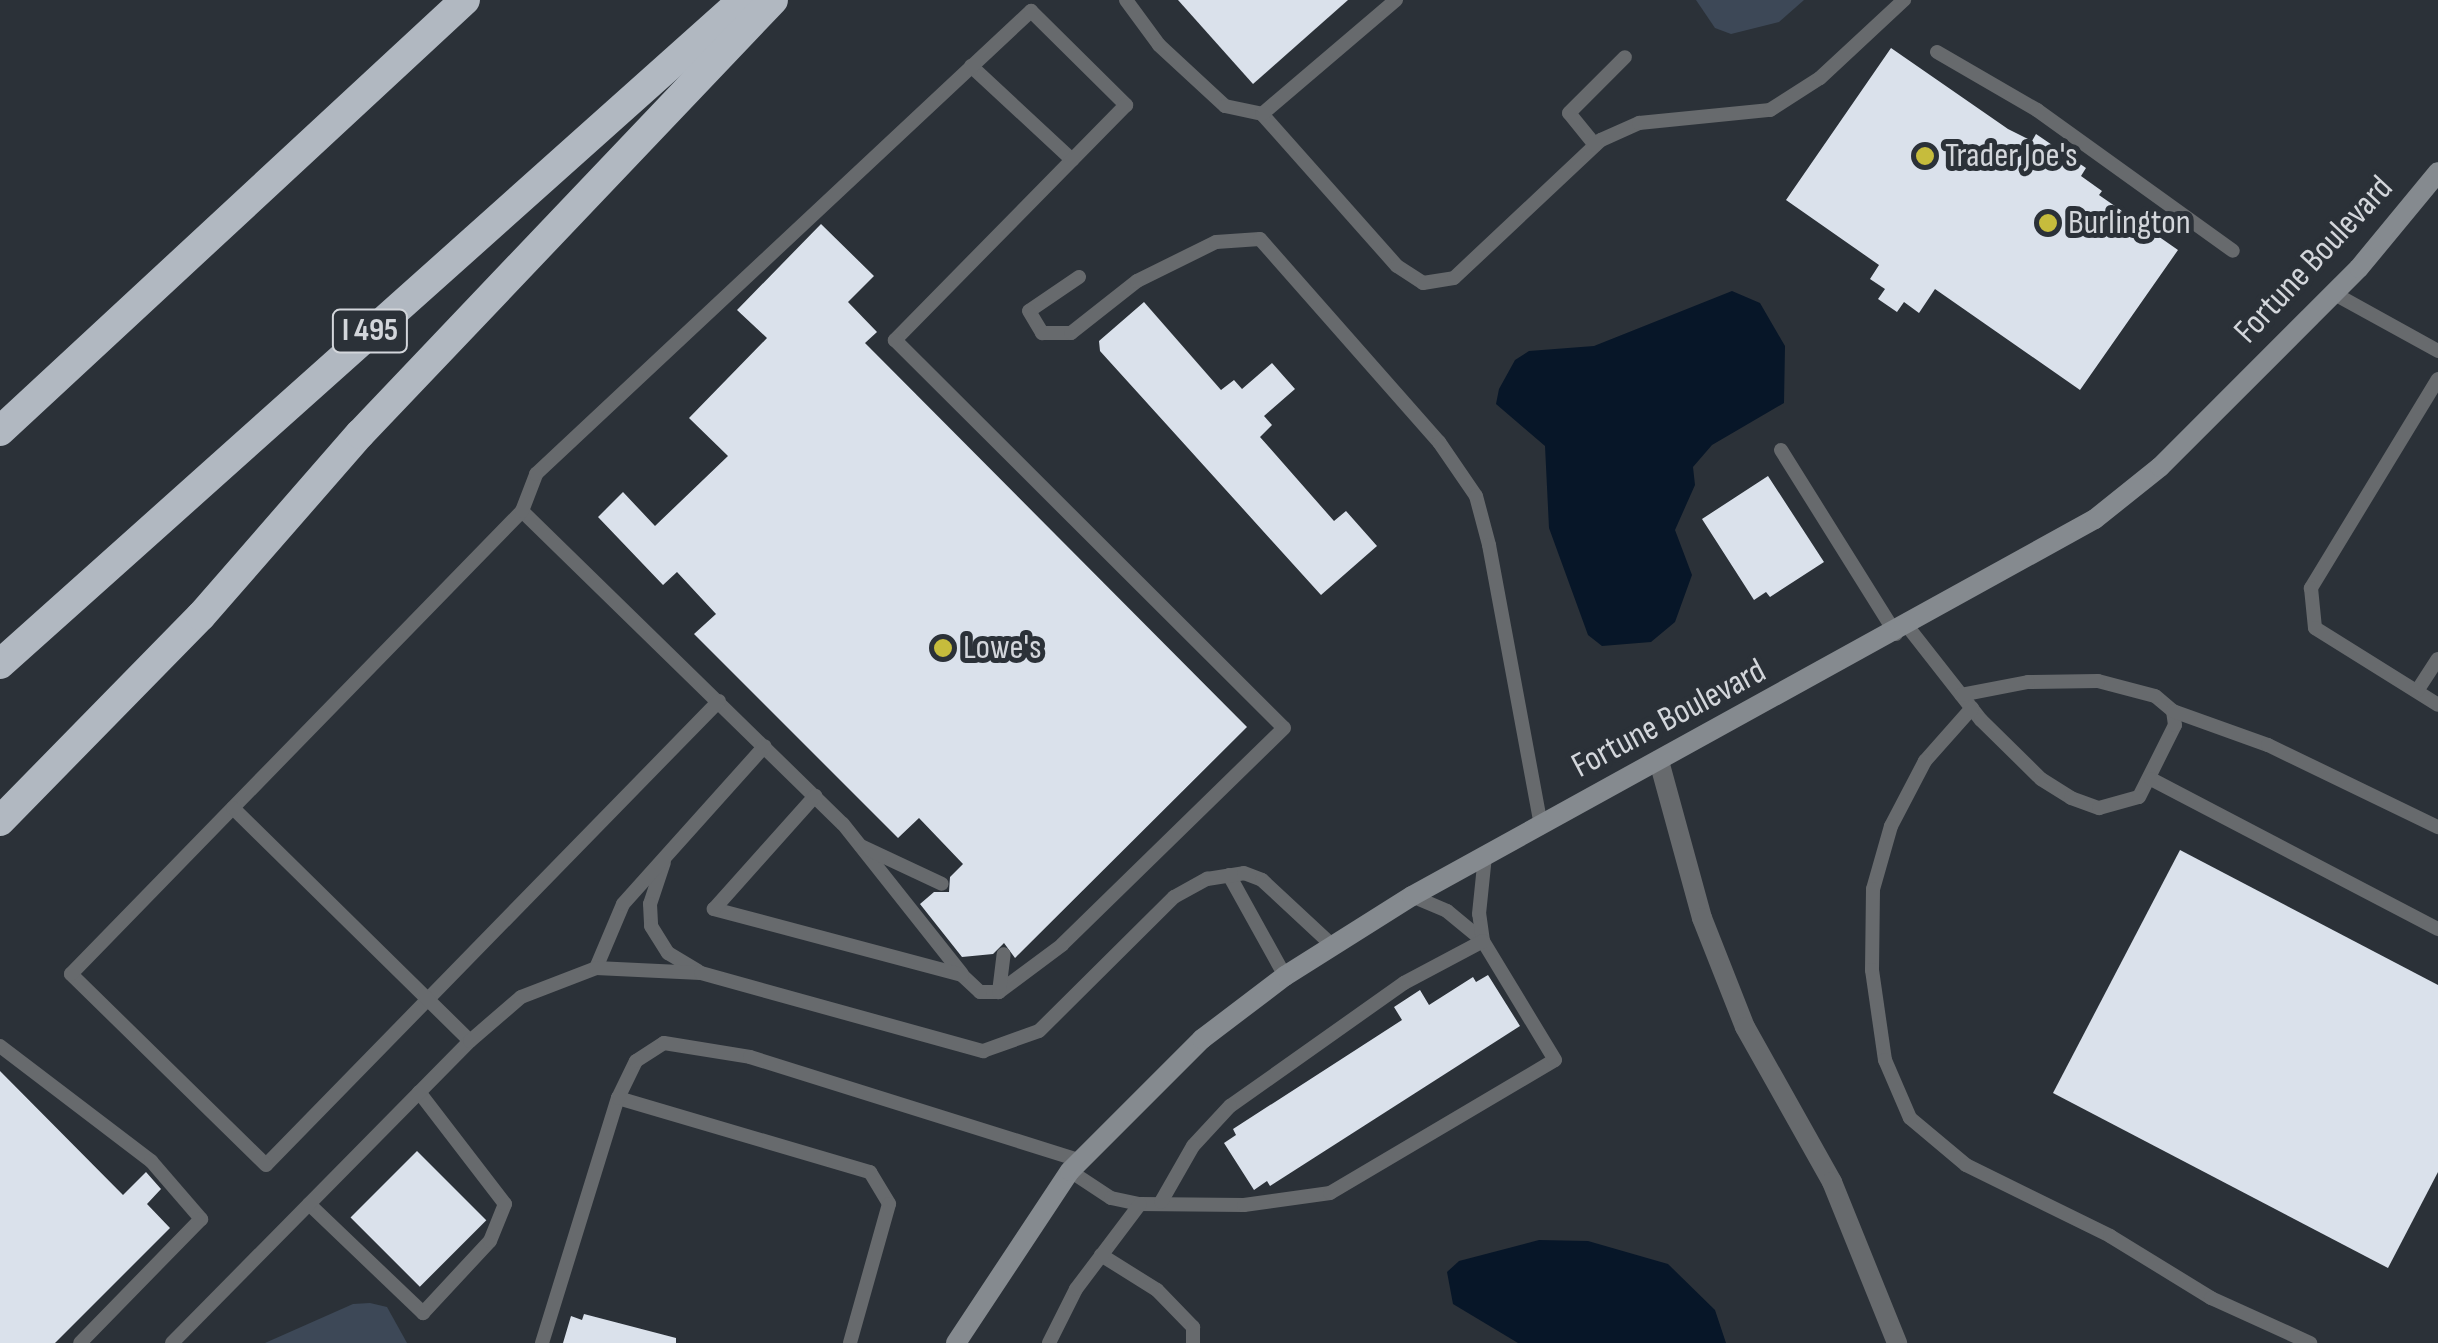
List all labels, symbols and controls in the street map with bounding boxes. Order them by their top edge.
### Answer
place label: Trader Joe's [1945,135,2078,177]
marker: Trader Joe's [1914,145,1936,167]
street label: Fortune Boulevard [2226,168,2402,352]
place label: Burlington [2068,202,2191,244]
marker: Burlington [2037,212,2059,234]
road number: I 495 [330,304,410,358]
place label: Lowe's [963,627,1042,669]
marker: Lowe's [932,637,954,659]
street label: Fortune Boulevard [1565,650,1773,788]

